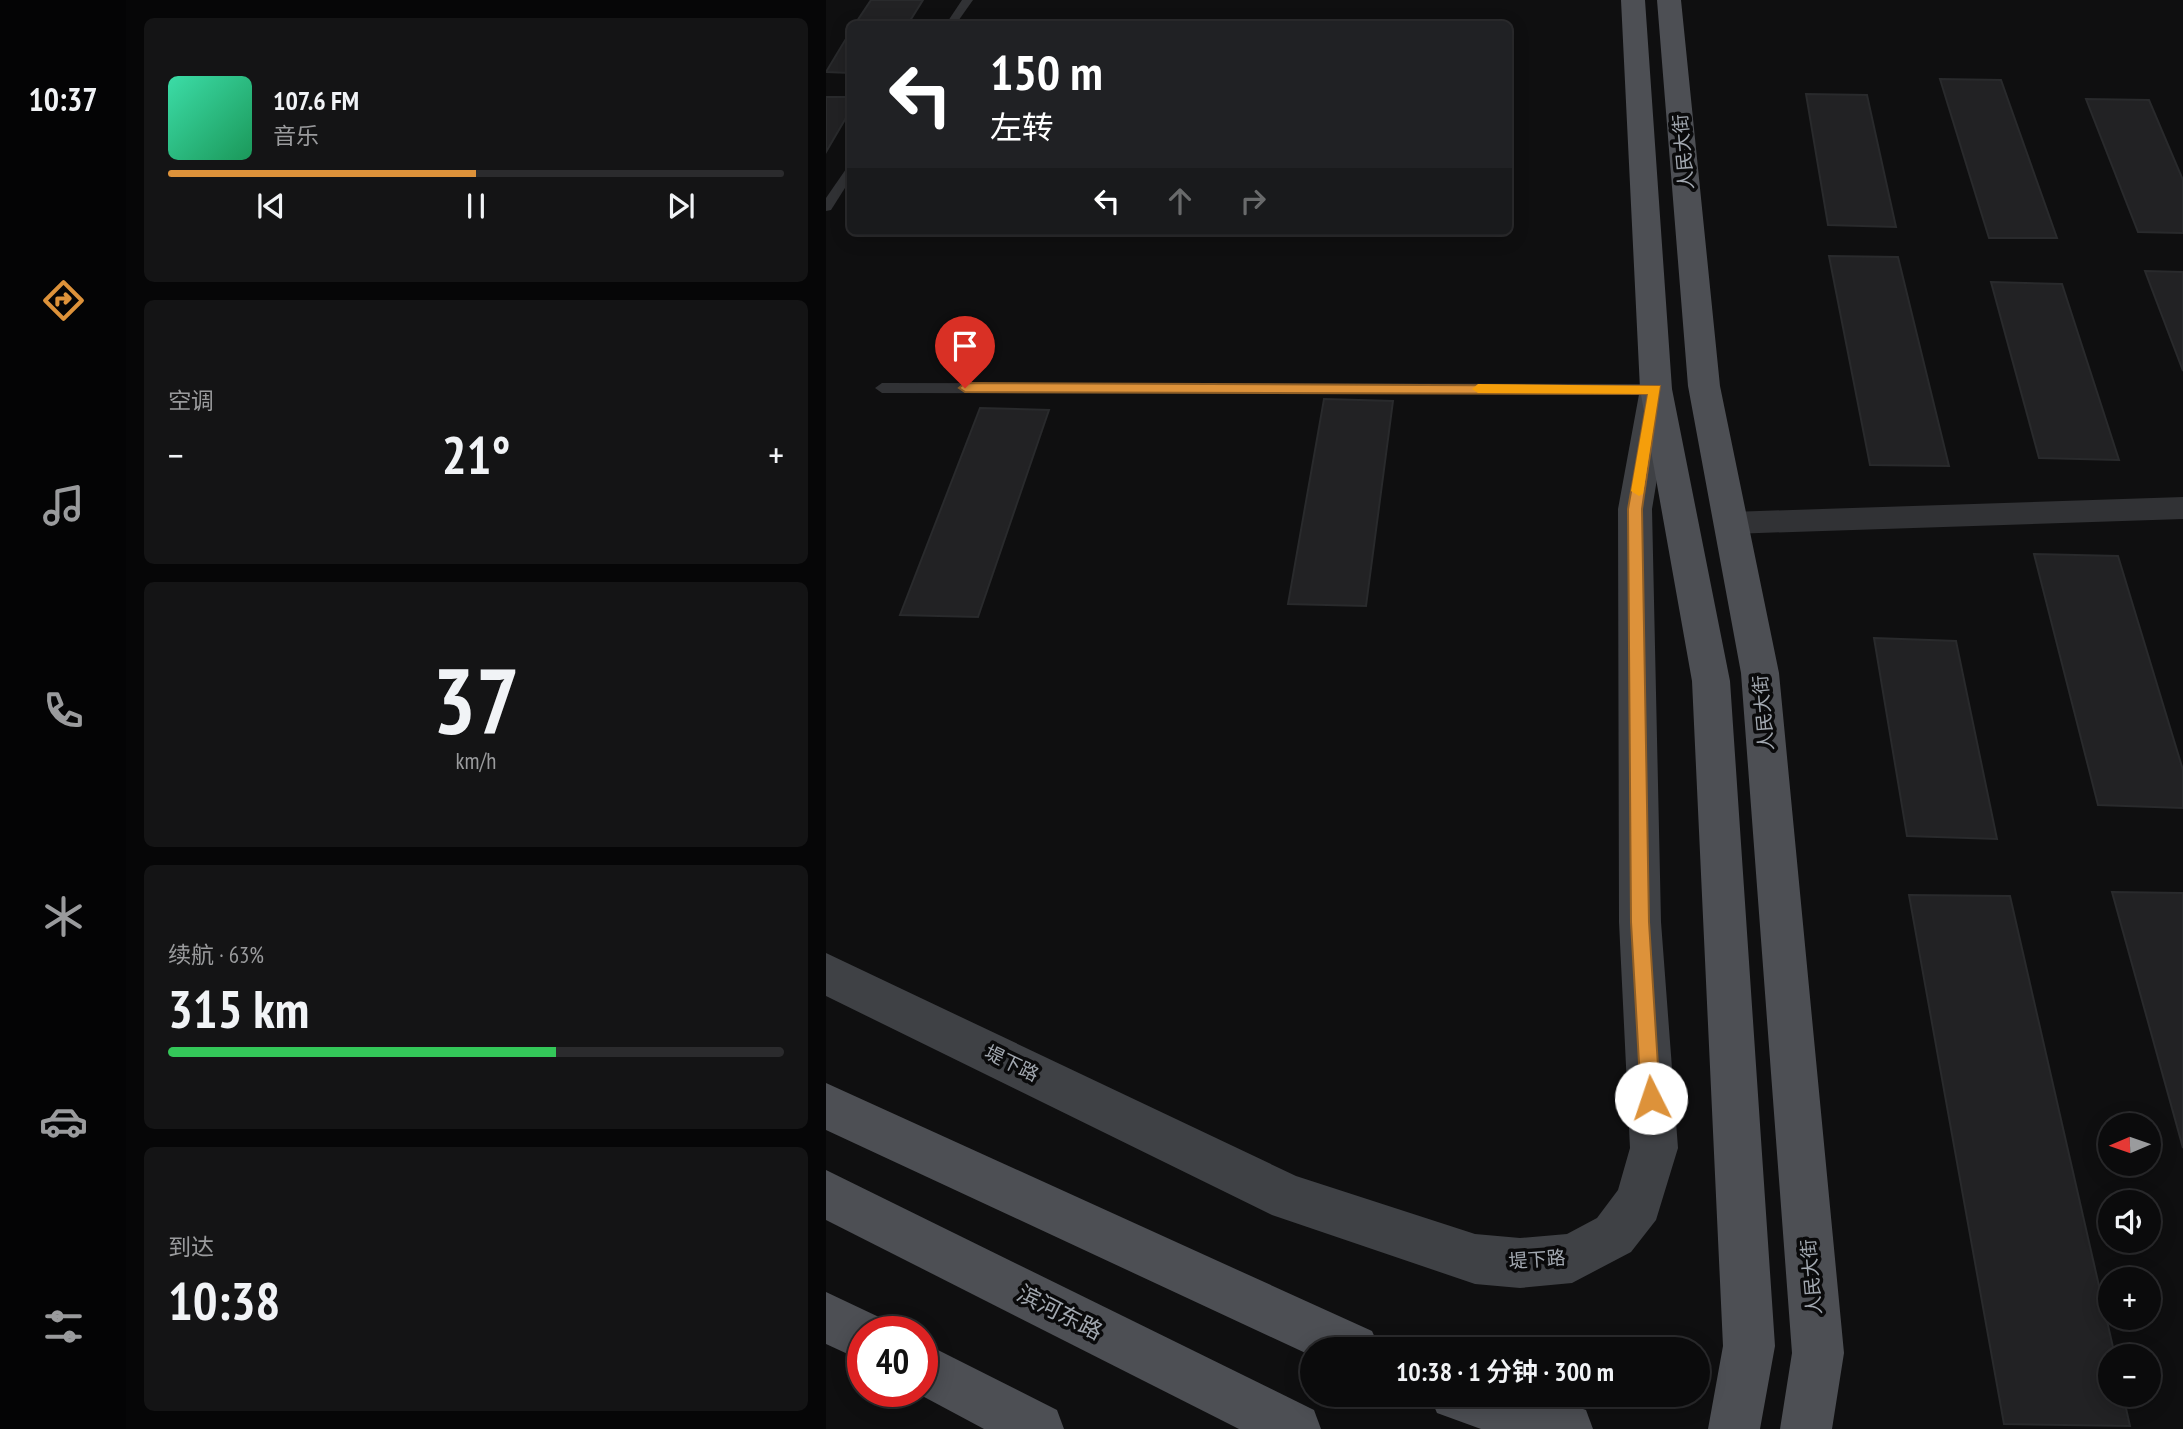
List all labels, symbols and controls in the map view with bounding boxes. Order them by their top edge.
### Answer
text: 150 m [990,40,1103,104]
icon: left [875,49,966,140]
text: 10:37 [28,78,98,120]
text: 107.6 FM [273,84,359,117]
text: 左转 [990,106,1054,148]
street label: 人民大街 [1668,113,1698,191]
text: 音乐 [273,121,319,150]
icon: left [1088,182,1126,220]
icon: ahead [1161,182,1199,220]
icon: right [1234,182,1272,220]
icon: previous [252,187,290,225]
icon: pause [457,187,495,225]
icon: next [662,187,700,225]
icon: directions [39,276,88,325]
pin [935,316,995,388]
icon: arrive [946,327,984,365]
text: 空调 [168,386,214,415]
text: 21° [442,421,510,488]
text: − [168,430,184,479]
text: + [768,430,784,479]
icon: music [39,481,88,530]
text: 37 [433,641,520,759]
street label: 人民大街 [1748,674,1778,752]
icon: phone [39,686,88,735]
text: km/h [456,746,496,775]
icon: climate [39,892,88,941]
text: 续航 · 63% [168,940,264,969]
text: 315 km [168,975,309,1042]
street label: 堤下路 [981,1040,1043,1086]
position arrow [1614,1061,1688,1135]
icon: car [39,1097,88,1146]
north arrow [2098,1113,2161,1176]
map controls [2098,1113,2161,1407]
button: sound [2098,1190,2161,1253]
text: 到达 [168,1232,214,1261]
street label: 人民大街 [1796,1238,1826,1316]
street label: 堤下路 [1508,1245,1566,1273]
text: 10:38 [168,1267,280,1334]
button: + [2098,1267,2161,1330]
street label: 滨河东路 [1012,1278,1108,1346]
icon: filters [39,1302,88,1351]
speed limit sign: 40 [847,1316,938,1407]
button: − [2098,1344,2161,1407]
text: 10:38 · 1 分钟 · 300 m [1396,1355,1614,1388]

